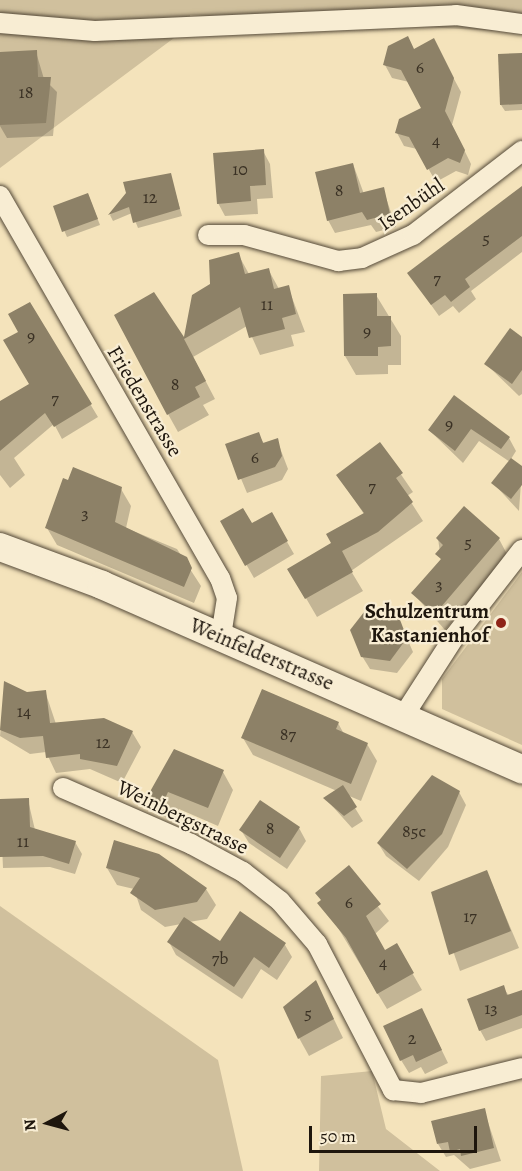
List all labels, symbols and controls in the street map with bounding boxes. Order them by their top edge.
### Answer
house number: 6 [416,56,424,78]
house number: 18 [19,81,33,103]
house number: 4 [432,129,440,151]
house number: 10 [232,158,248,180]
street label: Isenbühl [373,172,449,236]
house number: 8 [335,179,343,201]
house number: 12 [143,186,157,208]
house number: 5 [482,227,490,249]
house number: 7 [433,267,441,289]
house number: 11 [261,293,273,315]
house number: 9 [363,320,371,342]
house number: 9 [27,325,35,347]
street label: Friedenstrasse [102,341,188,461]
house number: 8 [171,373,179,395]
house number: 7 [51,387,59,409]
house number: 9 [445,413,453,435]
house number: 6 [251,446,259,468]
house number: 7 [368,475,376,497]
house number: 3 [81,502,89,524]
house number: 5 [464,531,472,553]
house number: 3 [435,573,443,595]
place label: Schulzentrum Kastanienhof [365,598,489,648]
street label: Weinfelderstrasse [186,612,338,696]
marker: Schulzentrum Kastanienhof [494,616,508,630]
house number: 14 [17,700,31,722]
house number: 87 [280,723,296,745]
house number: 12 [96,731,110,753]
street label: Weinbergstrasse [113,774,253,860]
house number: 8 [266,817,274,839]
house number: 85c [402,820,426,842]
house number: 11 [17,830,29,852]
house number: 6 [345,891,353,913]
house number: 17 [463,905,477,927]
house number: 7b [212,947,228,969]
house number: 4 [379,951,387,973]
house number: 13 [484,997,498,1019]
house number: 5 [304,1002,312,1024]
house number: 2 [408,1027,416,1049]
north arrow [18,1093,78,1153]
scale bar [312,1114,480,1152]
text: N [19,1118,42,1132]
text: 50 m [320,1124,356,1148]

